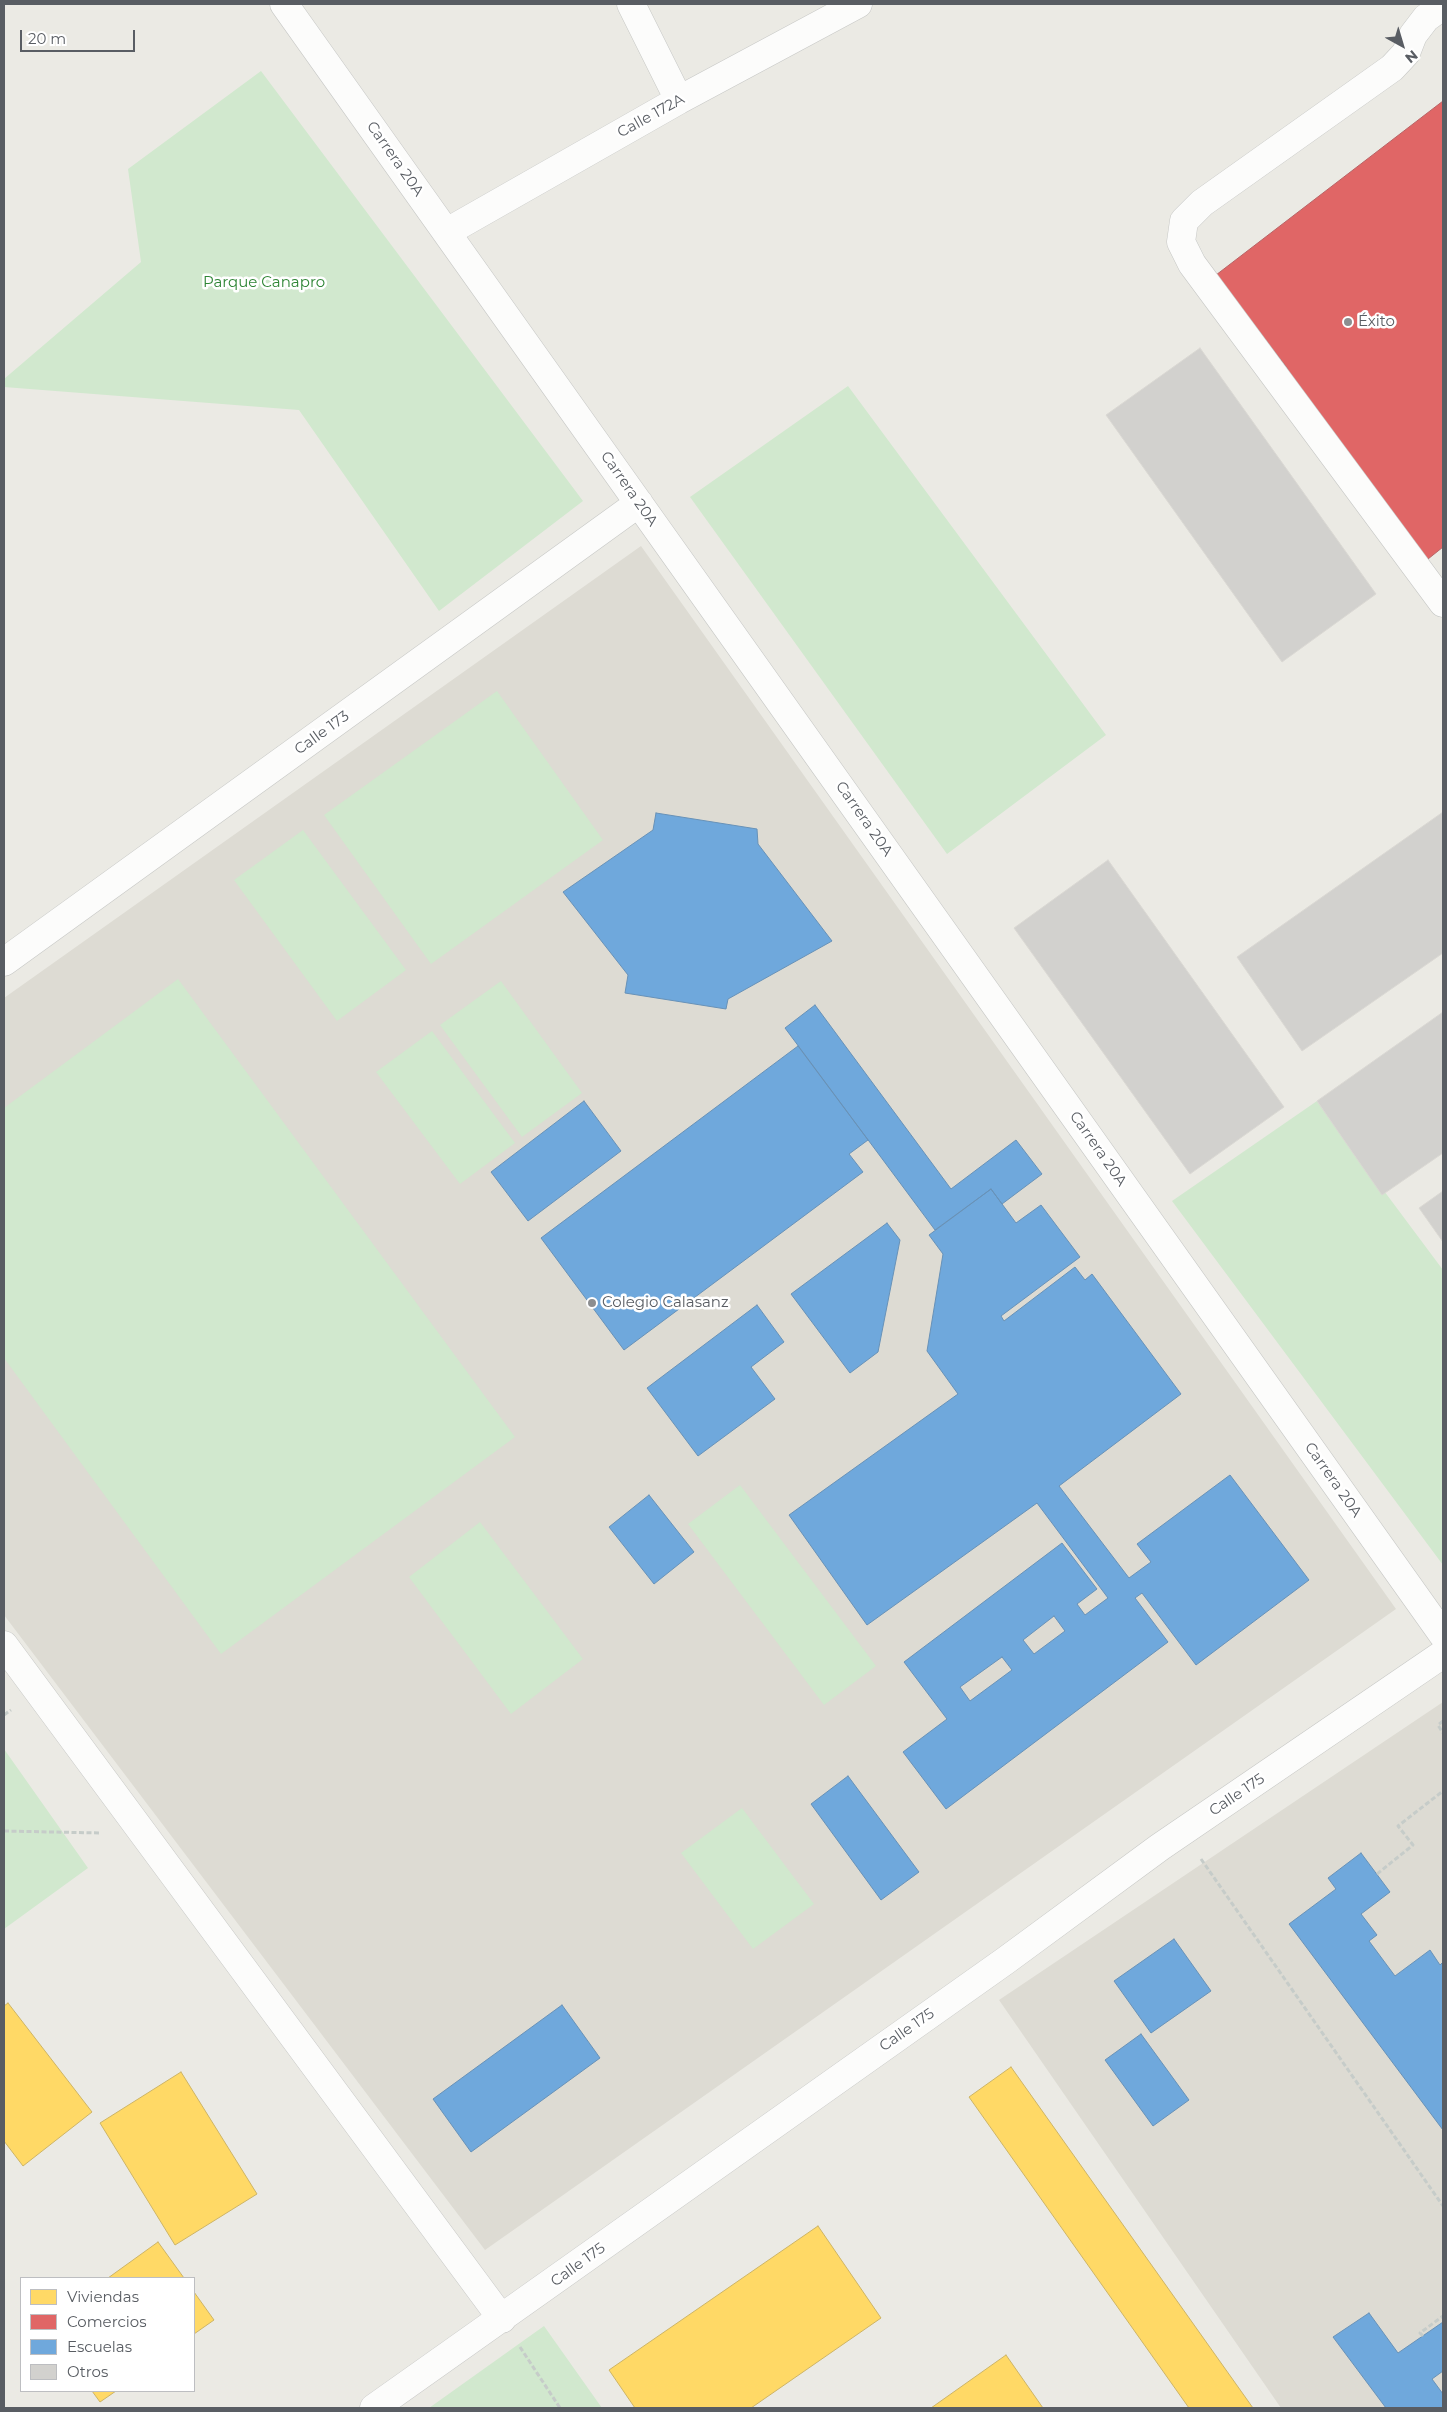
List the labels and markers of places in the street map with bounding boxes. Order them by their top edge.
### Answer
place label: Éxito [1358,313,1395,331]
marker: Éxito [1342,316,1354,328]
place label: Colegio Calasanz [602,1294,729,1312]
marker: Colegio Calasanz [586,1297,598,1309]

